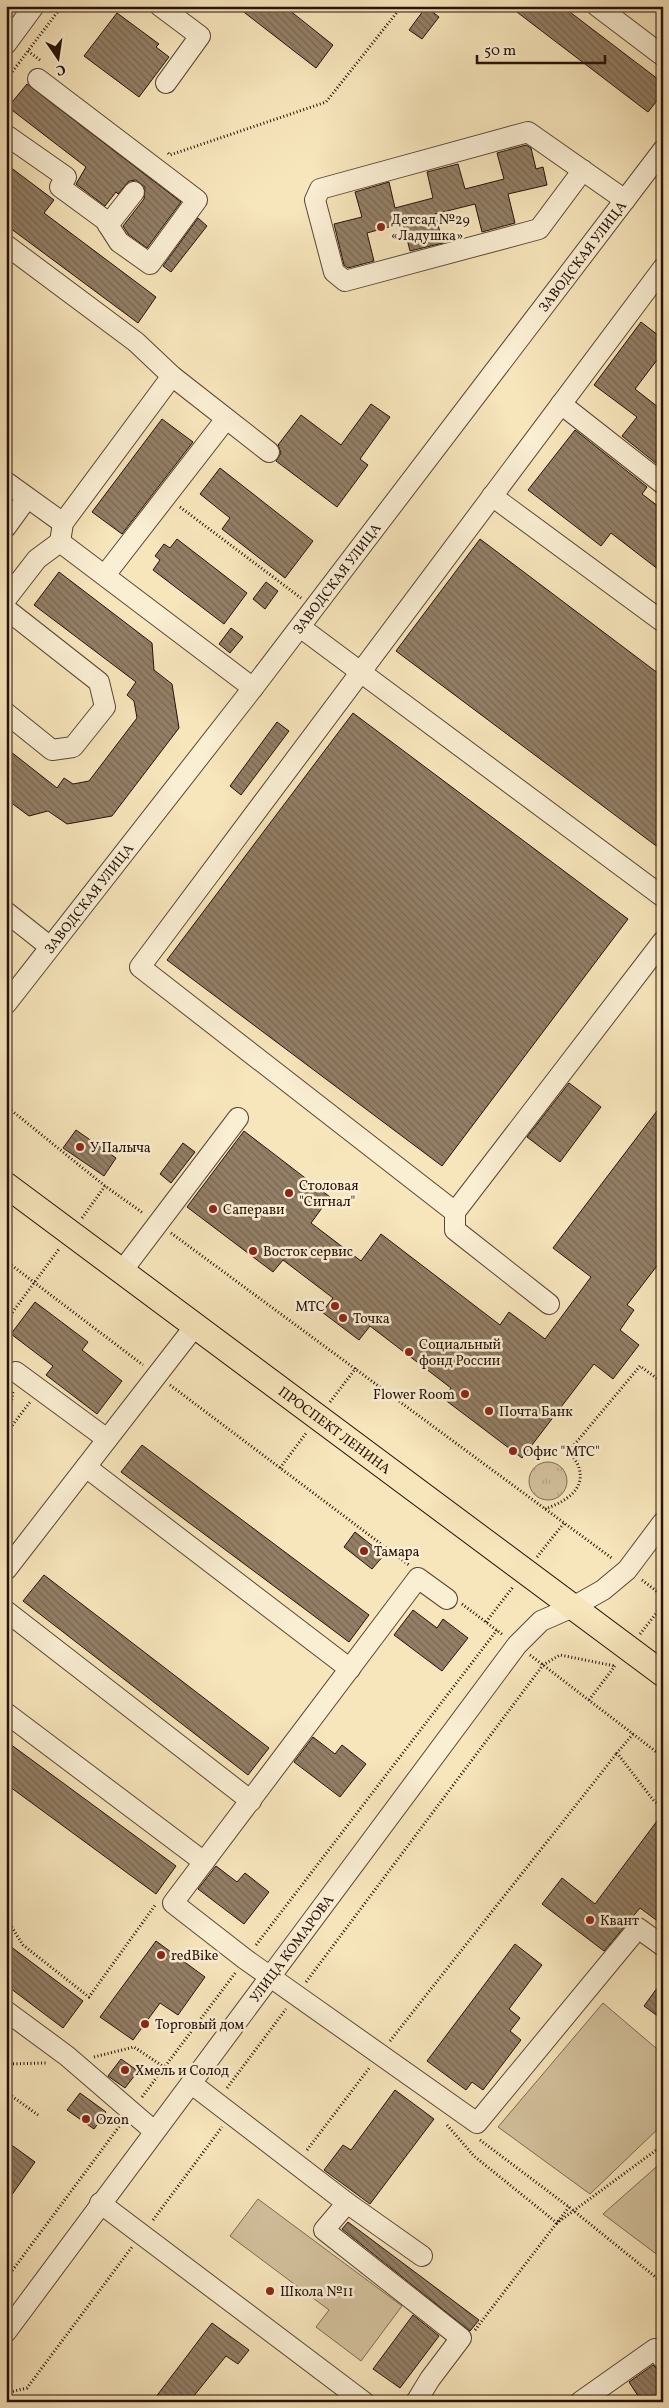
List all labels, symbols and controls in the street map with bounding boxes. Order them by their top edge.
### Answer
north arrow [32,32,82,82]
scale bar [477,32,604,64]
text: 50 m [484,41,516,62]
text: С [54,59,67,79]
street label: ЗАВОДСКАЯ УЛИЦА [535,198,632,317]
place label: Детсад №29 «Ладушка» [391,211,470,246]
marker: Детсад №29 «Ладушка» [375,221,387,233]
street label: ЗАВОДСКАЯ УЛИЦА [289,520,386,639]
street label: ЗАВОДСКАЯ УЛИЦА [41,840,139,958]
place label: У Палыча [90,1139,151,1158]
marker: У Палыча [74,1141,86,1153]
place label: Столовая "Сигнал" [299,1177,359,1212]
marker: Столовая "Сигнал" [283,1187,295,1199]
place label: Саперави [223,1201,285,1220]
marker: Саперави [207,1203,219,1215]
place label: Восток сервис [263,1243,353,1262]
marker: Восток сервис [247,1245,259,1257]
place label: МТС [295,1298,325,1317]
marker: МТС [329,1300,341,1312]
place label: Точка [353,1310,390,1329]
marker: Точка [337,1312,349,1324]
place label: Социальный фонд России [419,1336,502,1371]
marker: Социальный фонд России [403,1346,415,1358]
street label: ПРОСПЕКТ ЛЕНИНА [274,1383,394,1479]
place label: Flower Room [373,1386,455,1405]
marker: Flower Room [459,1388,471,1400]
place label: Почта Банк [499,1403,573,1422]
marker: Почта Банк [483,1405,495,1417]
place label: Офис "МТС" [523,1443,600,1462]
marker: Офис "МТС" [507,1445,519,1457]
place label: Тамара [374,1543,419,1562]
marker: Тамара [358,1545,370,1557]
street label: УЛИЦА КОМАРОВА [246,1891,339,2007]
place label: Квант [600,1912,639,1931]
marker: Квант [584,1914,596,1926]
place label: redBike [171,1947,219,1966]
marker: redBike [155,1949,167,1961]
place label: Торговый дом [155,2016,245,2035]
marker: Торговый дом [139,2018,151,2030]
place label: Хмель и Солод [135,2062,229,2081]
marker: Хмель и Солод [119,2064,131,2076]
place label: Ozon [96,2111,129,2130]
marker: Ozon [80,2113,92,2125]
place label: Школа №11 [280,2283,353,2302]
marker: Школа №11 [264,2285,276,2297]

